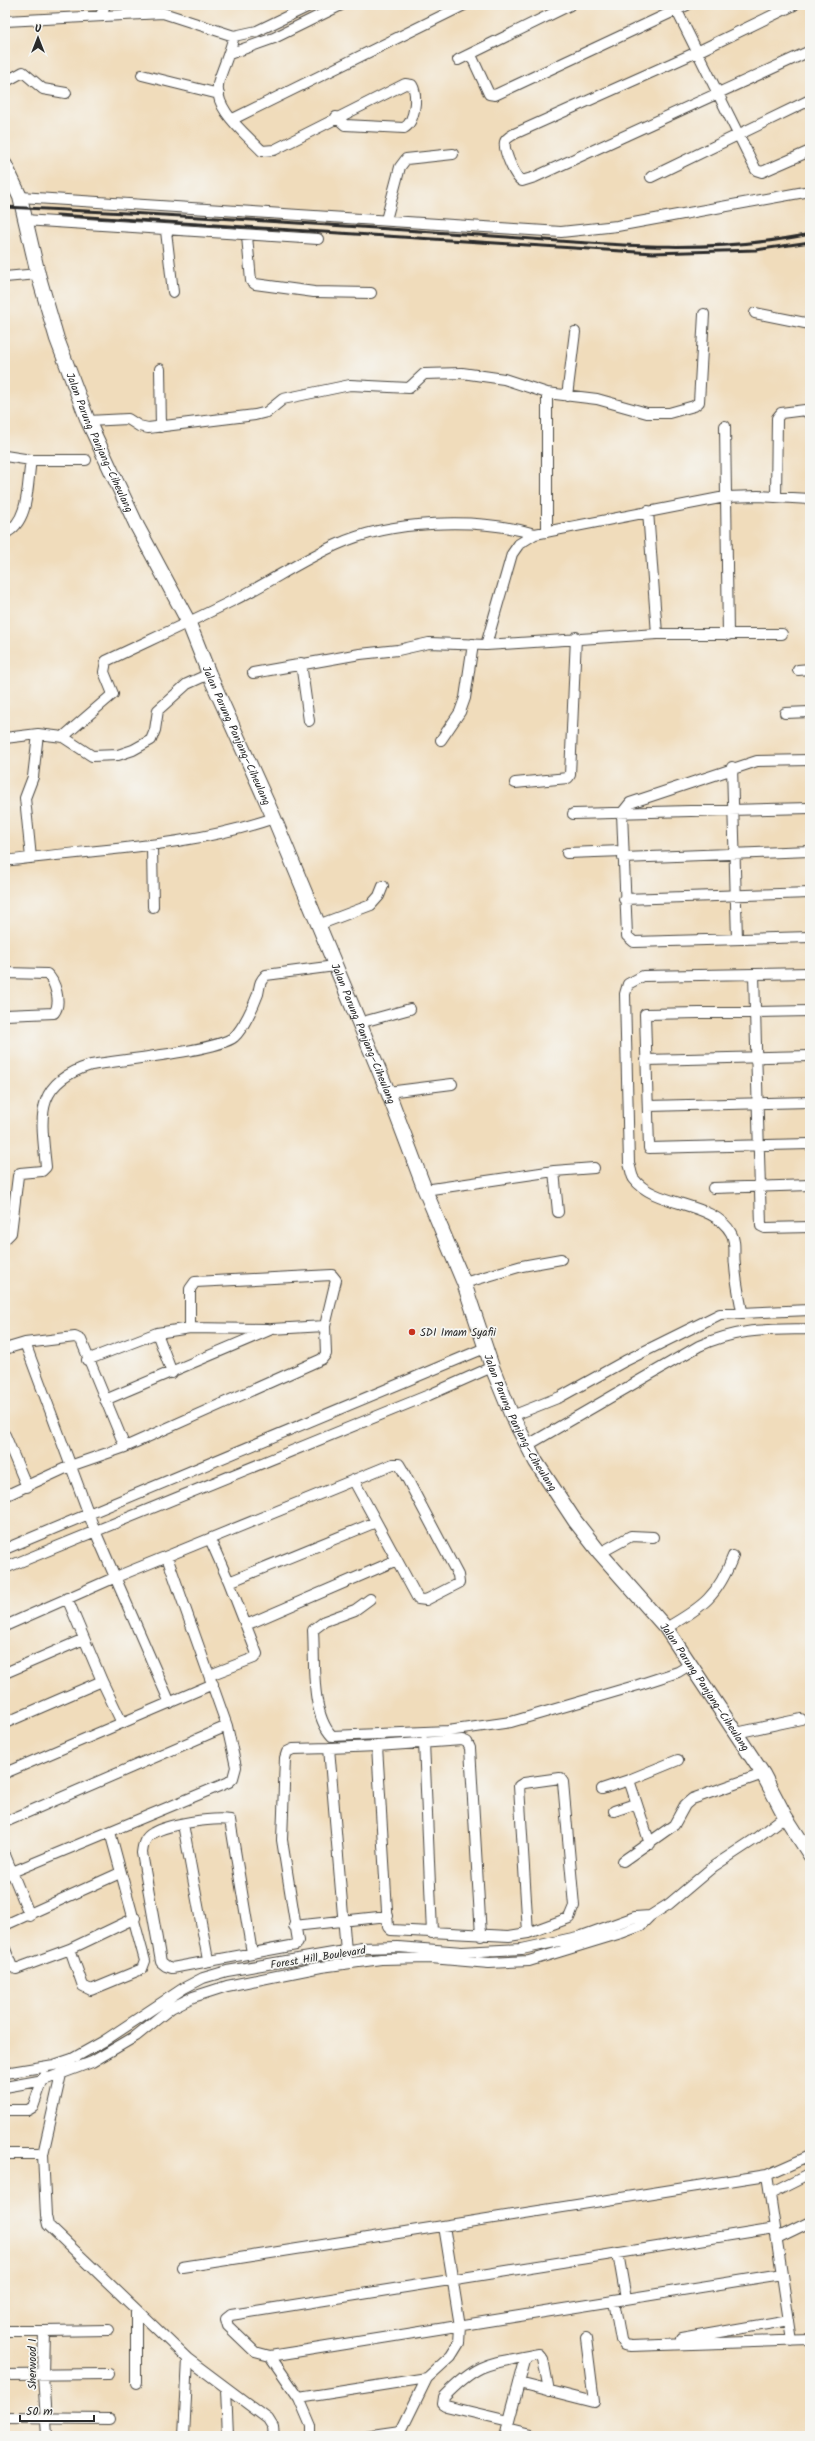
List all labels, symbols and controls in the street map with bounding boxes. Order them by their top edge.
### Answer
north arrow [18,18,58,58]
text: U [35,20,42,38]
street label: Jalan Parung Panjang–Ciheulang [60,370,137,516]
street label: Jalan Parung Panjang–Ciheulang [197,663,275,809]
street label: Jalan Parung Panjang–Ciheulang [325,961,400,1107]
place label: SDI Imam Syafii [420,1324,496,1342]
marker: SDI Imam Syafii [407,1327,417,1337]
street label: Jalan Parung Panjang–Ciheulang [478,1352,561,1495]
street label: Jalan Parung Panjang–Ciheulang [655,1619,754,1755]
street label: Forest Hill Boulevard [269,1941,368,1974]
street label: Sherwood 1 [24,2338,42,2390]
scale bar [20,2397,94,2423]
text: 50 m [26,2402,53,2421]

